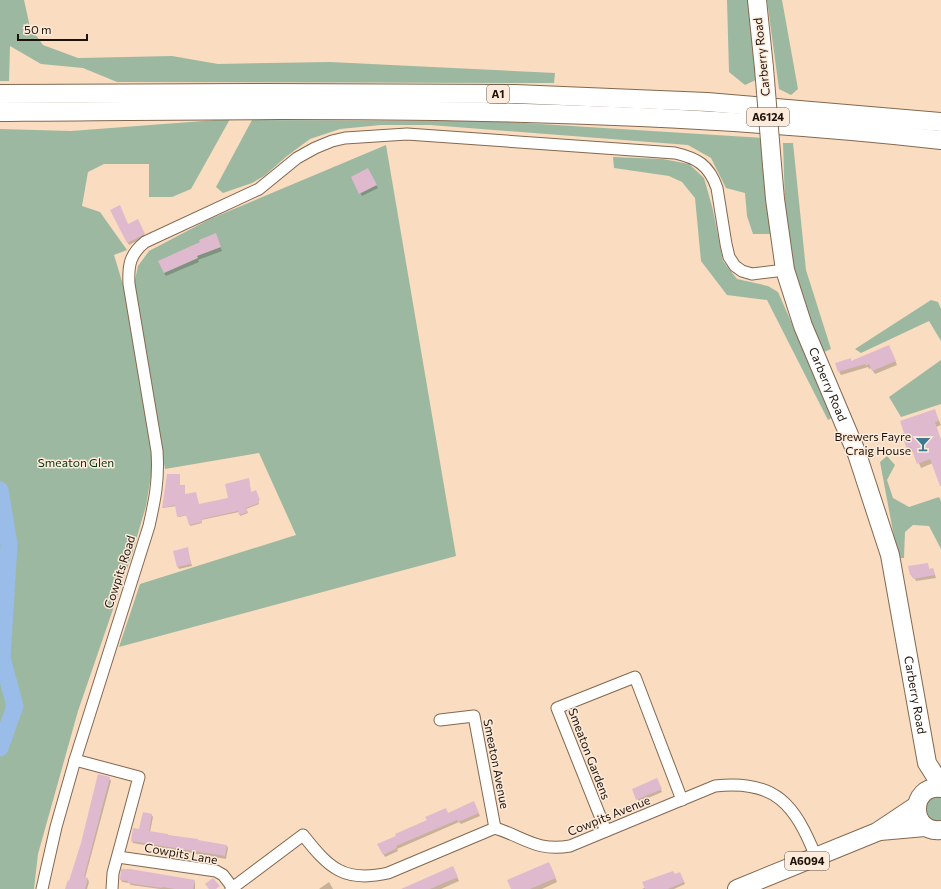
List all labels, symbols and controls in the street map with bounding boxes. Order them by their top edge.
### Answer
scale bar [18,16,87,42]
street label: Carberry Road [750,17,772,97]
text: 50 m [24,22,52,36]
road number: A1 [487,85,509,103]
road number: A6124 [747,108,789,126]
street label: Carberry Road [807,345,850,423]
place label: Brewers Fayre Craig House [835,429,911,457]
bar icon: Brewers Fayre Craig House [914,435,932,453]
park label: Smeaton Glen [38,455,114,469]
street label: Cowpits Road [101,533,137,610]
street label: Carberry Road [902,655,930,735]
street label: Smeaton Gardens [566,706,614,801]
street label: Smeaton Avenue [481,718,513,810]
street label: Cowpits Avenue [565,792,652,838]
street label: Cowpits Lane [144,840,219,866]
road number: A6094 [785,852,829,870]

